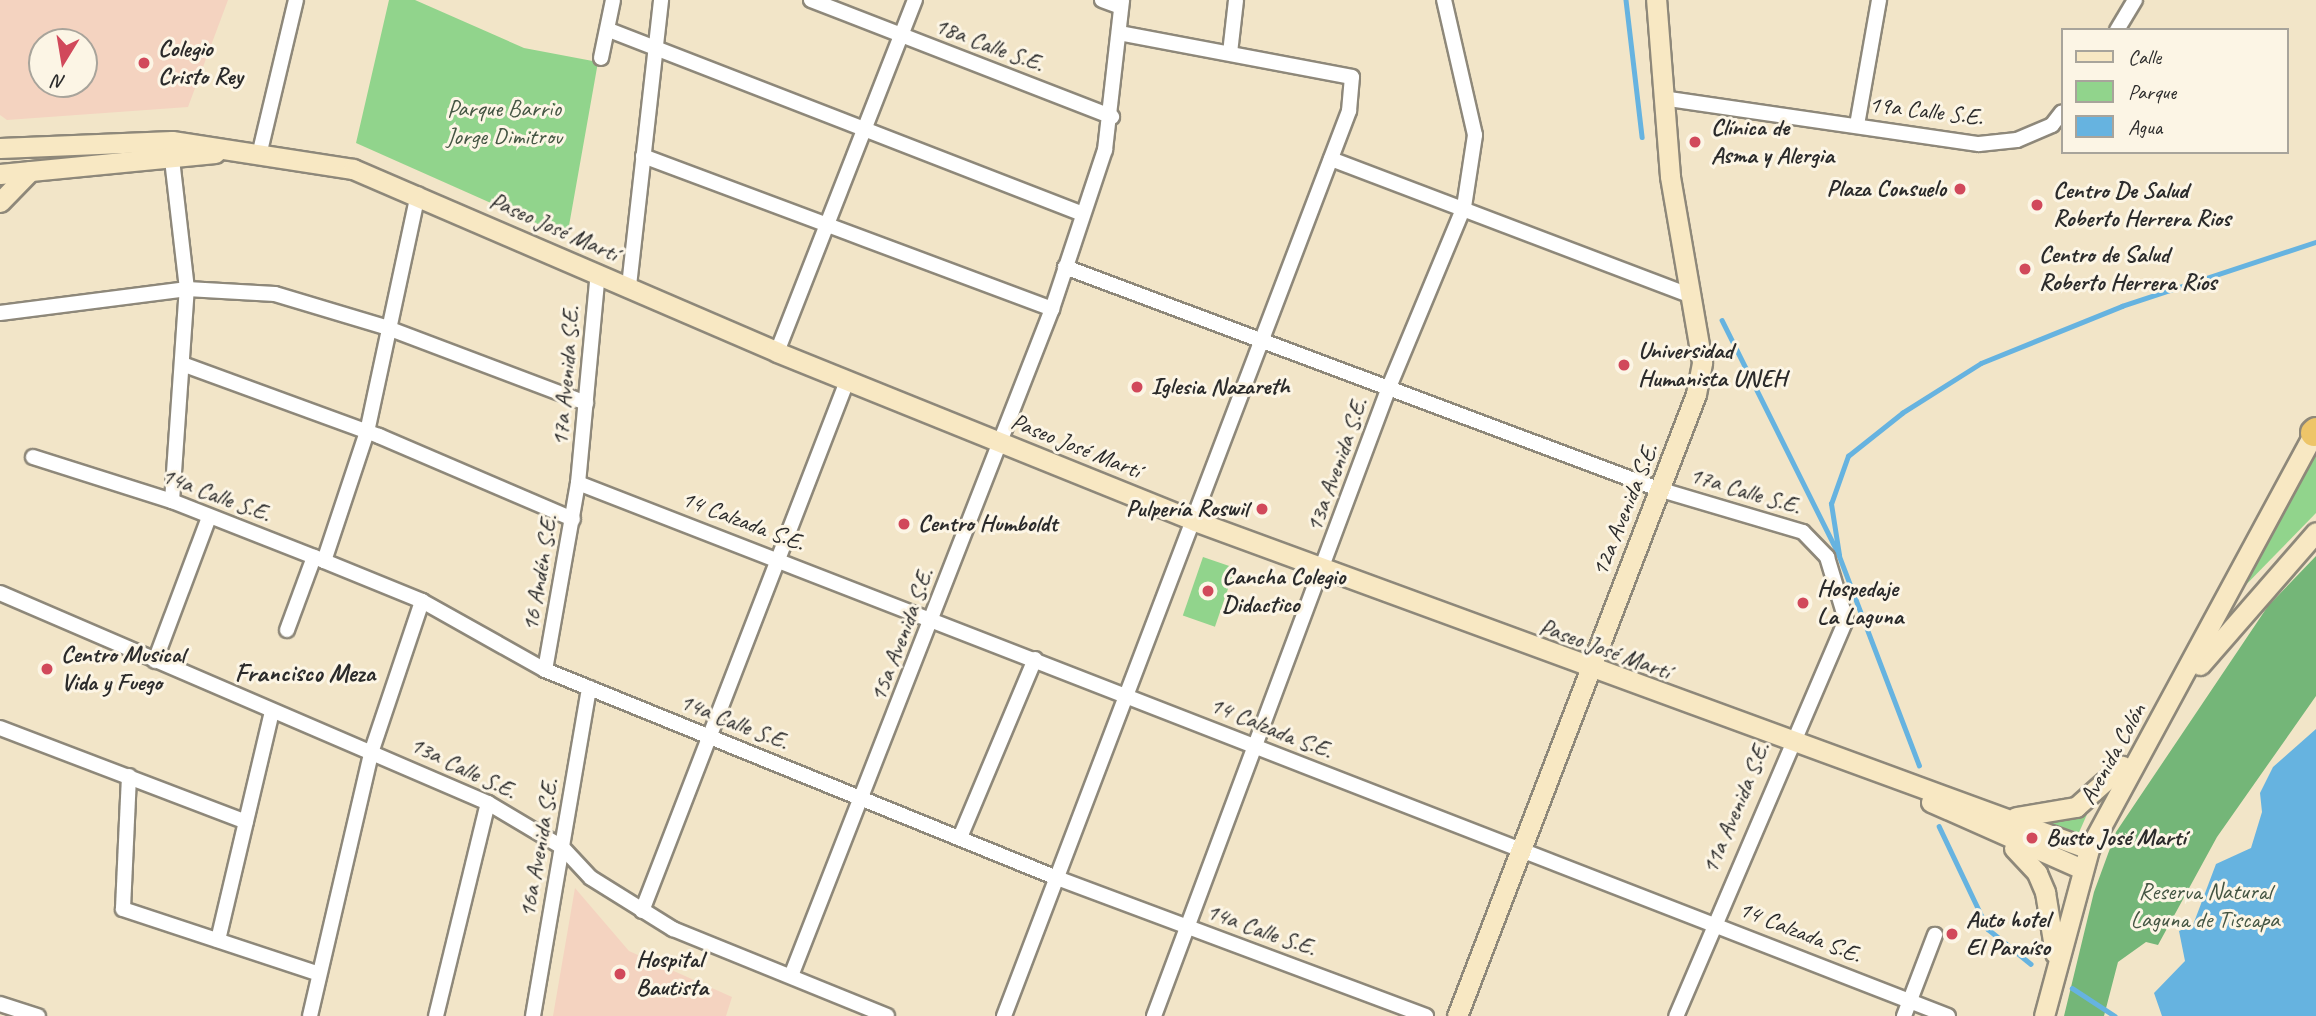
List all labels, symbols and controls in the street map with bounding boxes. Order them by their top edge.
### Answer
street label: 18a Calle S.E. [930,11,1048,79]
north arrow [28,28,98,98]
legend [2060,28,2288,154]
place label: Colegio Cristo Rey [158,35,243,91]
text: Calle [2128,44,2161,70]
marker: Colegio Cristo Rey [136,55,152,71]
text: N [51,69,67,95]
text: Parque [2128,79,2176,105]
street label: 19a Calle S.E. [1867,90,1985,132]
park label: Parque Barrio Jorge Dimitrov [446,95,562,151]
place label: Clínica de Asma y Alergia [1711,114,1833,170]
text: Agua [2128,114,2162,140]
marker: Clínica de Asma y Alergia [1685,132,1705,152]
place label: Plaza Consuelo [1827,175,1946,203]
place label: Centro De Salud Roberto Herrera Rios [2053,177,2231,233]
marker: Plaza Consuelo [1952,181,1968,197]
street label: Paseo José Martí [486,186,622,268]
marker: Centro De Salud Roberto Herrera Rios [2027,195,2047,215]
place label: Centro de Salud Roberto Herrera Ríos [2039,241,2216,297]
marker: Centro de Salud Roberto Herrera Ríos [2017,261,2033,277]
street label: 17a Avenida S.E. [546,305,586,447]
place label: Universidad Humanista UNEH [1638,337,1786,393]
marker: Universidad Humanista UNEH [1616,357,1632,373]
place label: Iglesia Nazareth [1151,373,1289,401]
marker: Iglesia Nazareth [1129,379,1145,395]
street label: 13a Avenida S.E. [1300,394,1374,536]
street label: Paseo José Martí [1007,407,1145,485]
street label: 12a Avenida S.E. [1585,440,1665,580]
street label: 17a Calle S.E. [1686,460,1804,522]
street label: 14a Calle S.E. [157,461,275,529]
street label: 14 Calzada S.E. [677,484,809,558]
place label: Pulpería Roswil [1126,495,1248,523]
marker: Pulpería Roswil [1254,501,1270,517]
place label: Centro Humboldt [918,510,1057,538]
street label: 16 Andén S.E. [516,513,564,633]
marker: Centro Humboldt [896,516,912,532]
place label: Cancha Colegio Didactico [1222,563,1345,619]
street label: 15a Avenida S.E. [864,565,940,705]
place label: Hospedaje La Laguna [1817,575,1903,631]
marker: Cancha Colegio Didactico [1200,583,1216,599]
marker: Hospedaje La Laguna [1795,595,1811,611]
street label: Paseo José Martí [1536,612,1674,686]
place label: Centro Musical Vida y Fuego [61,641,185,697]
district label: Francisco Meza [235,657,375,689]
marker: Centro Musical Vida y Fuego [39,661,55,677]
street label: 14a Calle S.E. [675,687,793,757]
street label: 14 Calzada S.E. [1206,690,1336,766]
street label: Avenida Colón [2073,698,2153,810]
street label: 13a Calle S.E. [405,730,521,806]
street label: 11a Avenida S.E. [1695,738,1777,878]
street label: 16a Avenida S.E. [513,777,565,919]
place label: Busto José Martí [2046,824,2186,852]
marker: Busto José Martí [2024,830,2040,846]
park label: Reserva Natural Laguna de Tiscapa [2131,878,2279,934]
street label: 14 Calzada S.E. [1735,894,1865,970]
street label: 14a Calle S.E. [1202,897,1320,963]
place label: Auto hotel El Paraíso [1966,906,2050,962]
marker: Auto hotel El Paraíso [1944,926,1960,942]
place label: Hospital Bautista [636,946,708,1002]
marker: Hospital Bautista [610,964,630,984]

